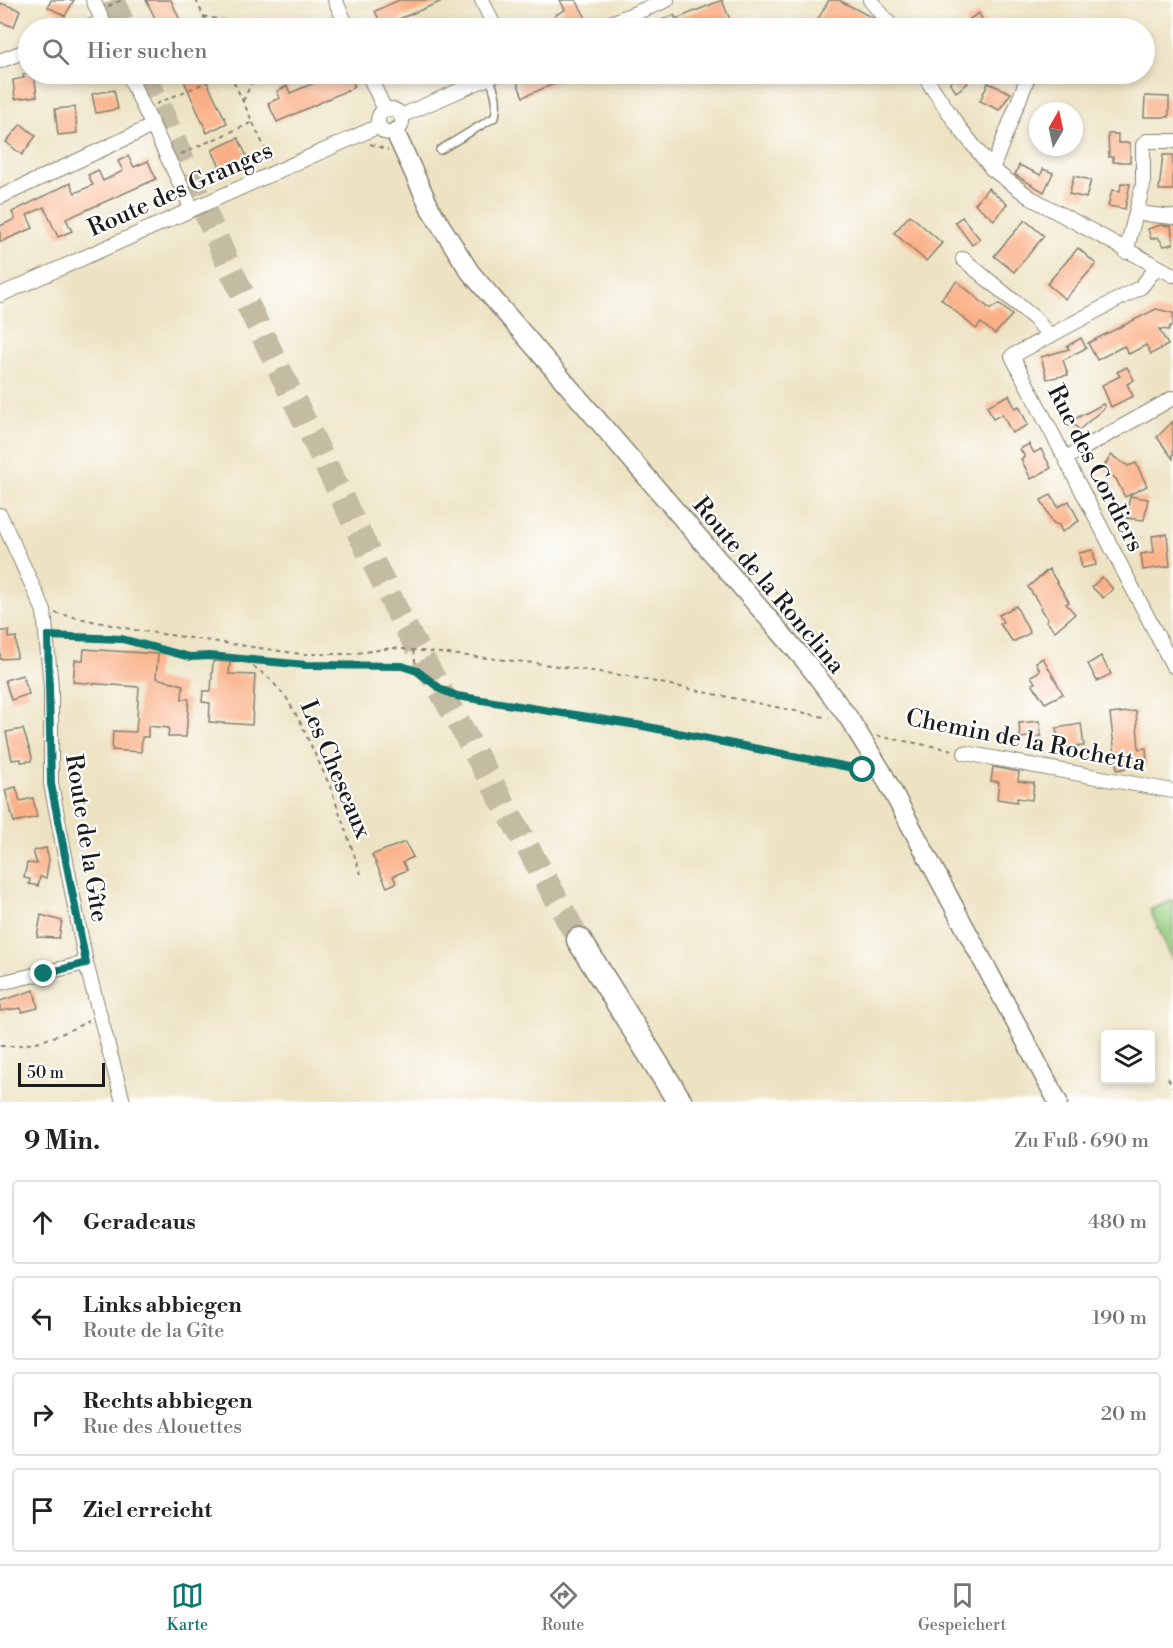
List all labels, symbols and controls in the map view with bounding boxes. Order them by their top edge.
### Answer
search box [18,18,1155,84]
icon: search [39,35,72,68]
text: Hier suchen [87,38,207,65]
north arrow [1029,102,1083,156]
street label: Route des Granges [83,136,278,244]
street label: Rue des Cordiers [1040,380,1150,557]
street label: Route de la Ronclina [686,491,851,681]
street label: Les Cheseaux [293,696,378,844]
street label: Chemin de la Rochetta [903,703,1149,779]
street label: Route de la Gîte [58,752,114,924]
route start [849,756,875,782]
route end [30,960,56,986]
map controls [1101,1030,1155,1084]
button: layers [1101,1030,1155,1084]
scale bar [18,1060,105,1088]
text: 50 m [27,1063,64,1083]
text: 9 Min. [24,1125,100,1157]
text: Zu Fuß · 690 m [1014,1129,1149,1154]
icon: ahead [26,1206,59,1239]
text: Geradeaus [83,1209,196,1236]
text: 480 m [1088,1210,1147,1235]
text: Links abbiegen [83,1292,242,1319]
icon: left [26,1302,59,1335]
text: 190 m [1092,1306,1147,1331]
text: Route de la Gîte [83,1319,224,1344]
text: Rechts abbiegen [83,1388,253,1415]
icon: right [26,1398,59,1431]
text: 20 m [1101,1402,1147,1427]
text: Rue des Alouettes [83,1415,242,1440]
icon: arrive [26,1494,59,1527]
text: Ziel erreicht [83,1497,212,1524]
tab: Karte [167,1579,208,1635]
tab: Route [542,1579,584,1635]
tab: Gespeichert [918,1579,1006,1635]

